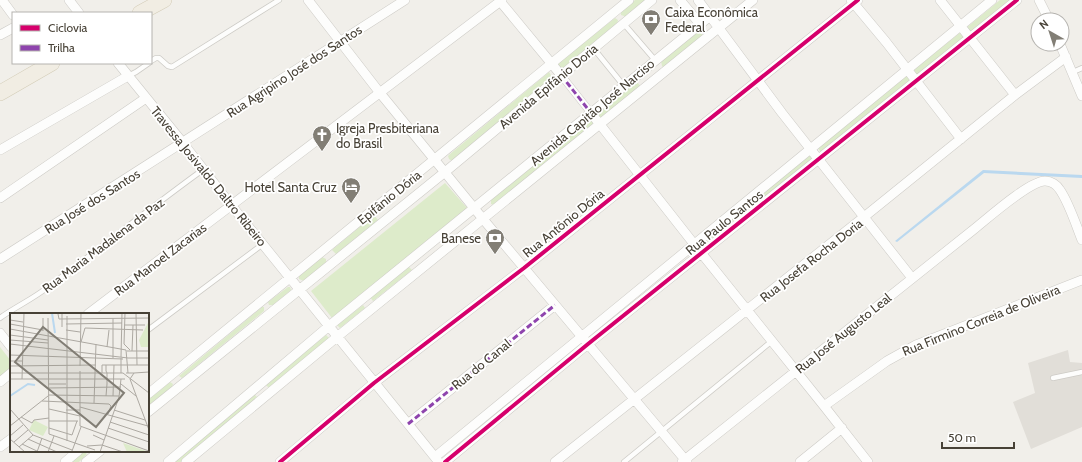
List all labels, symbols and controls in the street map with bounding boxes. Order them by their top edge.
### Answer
place label: Caixa Econômica Federal [665,4,759,35]
bank icon: Caixa Econômica Federal [640,8,662,36]
legend [12,12,152,64]
north arrow [1030,12,1070,52]
text: N [1036,16,1051,32]
text: Ciclovia [48,20,87,35]
street label: Rua Agripino José dos Santos [223,21,365,121]
street label: Avenida Epifânio Doria [495,39,601,132]
text: Trilha [48,40,75,55]
street label: Avenida Capitão José Narciso [527,55,657,169]
street label: Travessa Josivaldo Daltro Ribeiro [148,103,270,249]
place label: Igreja Presbiteriana do Brasil [336,120,440,151]
church icon: Igreja Presbiteriana do Brasil [311,124,333,152]
street label: Rua José dos Santos [41,165,143,237]
street label: Epifânio Dória [354,166,425,228]
hotel icon: Hotel Santa Cruz [340,176,362,204]
place label: Hotel Santa Cruz [244,179,337,195]
street label: Rua Antônio Dória [519,185,607,261]
street label: Rua Paulo Santos [682,186,766,258]
street label: Rua Maria Madalena da Paz [39,194,167,296]
street label: Rua Josefa Rocha Doria [756,214,866,305]
street label: Rua Manoel Zacarias [111,219,210,299]
bank icon: Banese [484,227,506,255]
place label: Banese [441,230,481,246]
street label: Rua Firmino Correia de Oliveira [900,281,1063,359]
street label: Rua José Augusto Leal [792,289,894,377]
inset map [10,313,149,452]
street label: Rua do Canal [448,335,514,393]
scale bar [942,424,1014,450]
text: 50 m [948,430,976,445]

